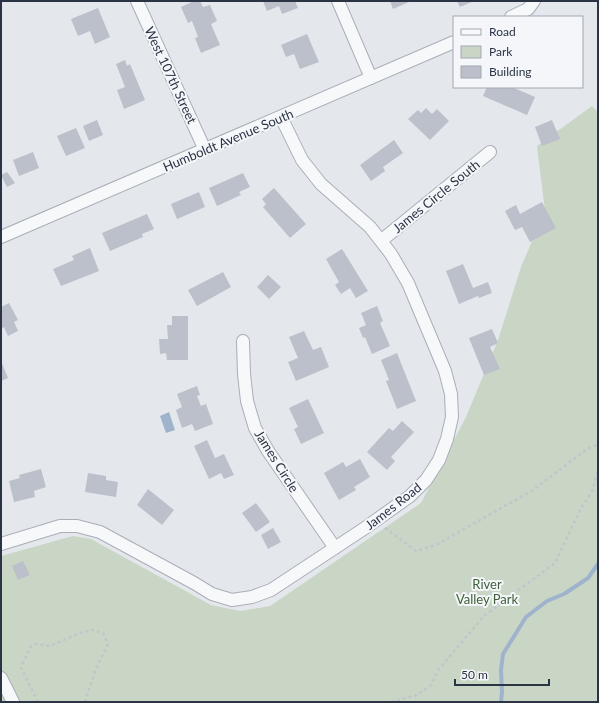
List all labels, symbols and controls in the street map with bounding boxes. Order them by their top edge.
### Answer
legend [453,16,583,88]
street label: West 107th Street [141,24,201,126]
text: Road [489,24,516,39]
text: Park [489,44,513,59]
text: Building [489,64,532,79]
street label: Humboldt Avenue South [160,105,296,175]
street label: James Circle South [389,156,483,236]
street label: James Circle [252,427,303,495]
street label: James Road [362,479,424,533]
park label: River Valley Park [456,576,519,607]
scale bar [455,661,549,687]
text: 50 m [461,667,488,682]

